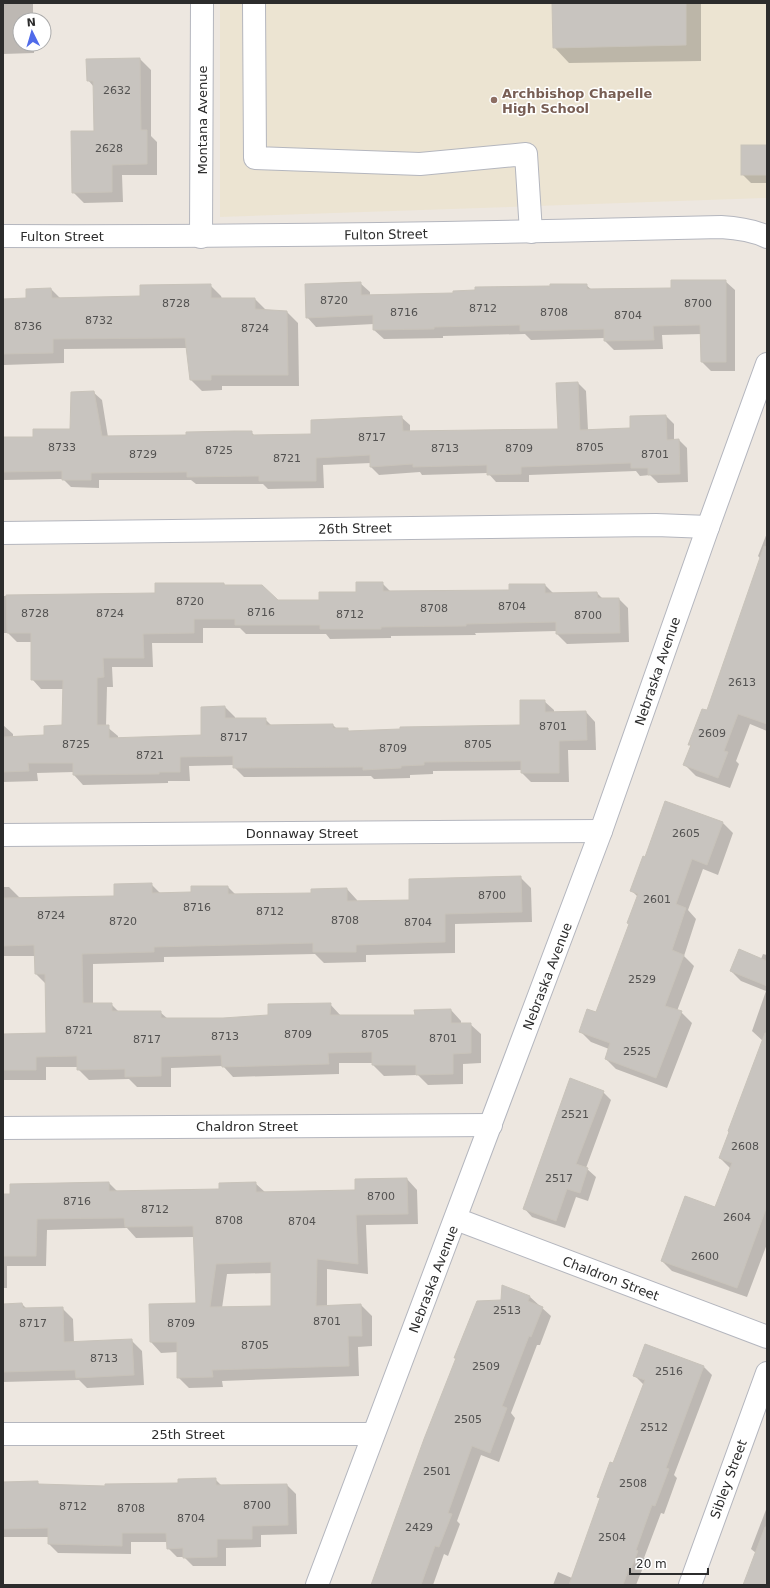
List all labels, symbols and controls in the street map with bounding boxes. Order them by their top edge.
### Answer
north arrow [12,12,52,52]
text: N [26,16,36,29]
street label: Montana Avenue [195,65,210,175]
house number: 2632 [103,84,131,97]
place label: Archbishop Chapelle High School [502,86,653,116]
marker: Archbishop Chapelle High School [489,95,499,105]
house number: 2628 [95,142,123,155]
street label: Fulton Street [344,226,428,243]
street label: Fulton Street [20,229,104,244]
house number: 8720 [320,294,348,307]
house number: 8728 [162,297,190,310]
house number: 8700 [684,297,712,310]
house number: 8712 [469,302,497,315]
house number: 8716 [390,306,418,319]
house number: 8708 [540,306,568,319]
house number: 8704 [614,309,642,322]
house number: 8732 [85,314,113,327]
house number: 8736 [14,320,42,333]
house number: 8724 [241,322,269,335]
house number: 8717 [358,431,386,444]
house number: 8733 [48,441,76,454]
house number: 8705 [576,441,604,454]
house number: 8713 [431,442,459,455]
house number: 8709 [505,442,533,455]
house number: 8725 [205,444,233,457]
house number: 8729 [129,448,157,461]
house number: 8701 [641,448,669,461]
house number: 8721 [273,452,301,465]
street label: 26th Street [318,520,392,537]
house number: 8720 [176,595,204,608]
house number: 8704 [498,600,526,613]
house number: 8708 [420,602,448,615]
house number: 8716 [247,606,275,619]
house number: 8728 [21,607,49,620]
house number: 8724 [96,607,124,620]
house number: 8712 [336,608,364,621]
house number: 8700 [574,609,602,622]
street label: Nebraska Avenue [632,615,683,727]
house number: 2613 [728,676,756,689]
house number: 8701 [539,720,567,733]
house number: 2609 [698,727,726,740]
house number: 8717 [220,731,248,744]
house number: 8725 [62,738,90,751]
house number: 8705 [464,738,492,751]
house number: 8709 [379,742,407,755]
house number: 8721 [136,749,164,762]
street label: Donnaway Street [246,826,358,841]
house number: 2605 [672,827,700,840]
house number: 8700 [478,889,506,902]
house number: 2601 [643,893,671,906]
house number: 8716 [183,901,211,914]
house number: 8712 [256,905,284,918]
house number: 8724 [37,909,65,922]
house number: 8708 [331,914,359,927]
house number: 8720 [109,915,137,928]
house number: 8704 [404,916,432,929]
street label: Nebraska Avenue [520,920,575,1032]
house number: 2529 [628,973,656,986]
house number: 8721 [65,1024,93,1037]
house number: 8709 [284,1028,312,1041]
house number: 8705 [361,1028,389,1041]
house number: 8713 [211,1030,239,1043]
house number: 8701 [429,1032,457,1045]
house number: 8717 [133,1033,161,1046]
house number: 2525 [623,1045,651,1058]
house number: 2521 [561,1108,589,1121]
street label: Chaldron Street [196,1119,298,1134]
house number: 2608 [731,1140,759,1153]
house number: 2517 [545,1172,573,1185]
house number: 8700 [367,1190,395,1203]
house number: 8716 [63,1195,91,1208]
house number: 8712 [141,1203,169,1216]
house number: 2604 [723,1211,751,1224]
house number: 8708 [215,1214,243,1227]
house number: 8704 [288,1215,316,1228]
street label: Nebraska Avenue [406,1223,461,1335]
house number: 2600 [691,1250,719,1263]
street label: Chaldron Street [560,1253,661,1304]
house number: 2513 [493,1304,521,1317]
house number: 8701 [313,1315,341,1328]
house number: 8717 [19,1317,47,1330]
house number: 8709 [167,1317,195,1330]
house number: 8705 [241,1339,269,1352]
house number: 8713 [90,1352,118,1365]
house number: 2509 [472,1360,500,1373]
house number: 2516 [655,1365,683,1378]
house number: 2505 [454,1413,482,1426]
house number: 2512 [640,1421,668,1434]
street label: 25th Street [151,1427,225,1442]
street label: Sibley Street [707,1438,750,1521]
house number: 2501 [423,1465,451,1478]
house number: 2508 [619,1477,647,1490]
house number: 8700 [243,1499,271,1512]
house number: 8712 [59,1500,87,1513]
house number: 8708 [117,1502,145,1515]
house number: 8704 [177,1512,205,1525]
house number: 2429 [405,1521,433,1534]
house number: 2504 [598,1531,626,1544]
scale bar [630,1550,708,1576]
text: 20 m [636,1557,667,1571]

